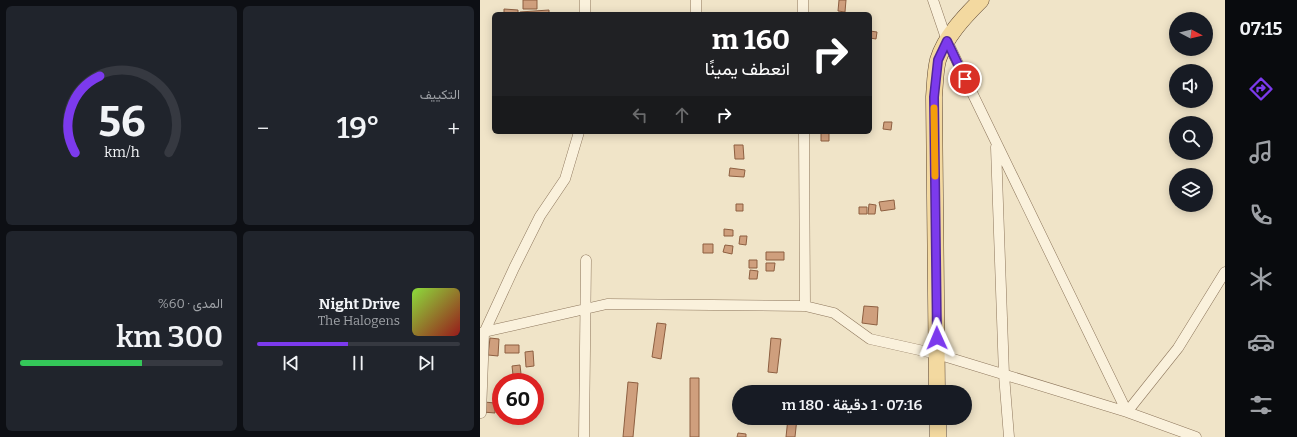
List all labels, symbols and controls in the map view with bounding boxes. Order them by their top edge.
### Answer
north arrow [1169,12,1213,56]
map controls [1169,12,1213,212]
text: 07:15 [1240,18,1282,40]
text: 160 m [712,23,790,56]
icon: right [804,28,856,80]
text: انعطف يمينًا [705,58,790,80]
pin [948,62,982,96]
button: sound [1169,64,1213,108]
icon: arrive [954,68,976,90]
icon: directions [1247,75,1275,103]
text: التكييف [420,87,460,102]
text: 56 [98,97,145,147]
icon: left [629,104,651,126]
icon: ahead [671,104,693,126]
icon: right [713,104,735,126]
text: 19° [337,110,380,146]
text: − [257,115,269,142]
text: + [447,115,460,142]
button: search [1169,116,1213,160]
icon: music [1247,138,1275,166]
text: km/h [104,144,139,161]
button: layers [1169,168,1213,212]
icon: phone [1247,201,1275,229]
icon: climate [1247,265,1275,293]
text: Night Drive [319,295,400,313]
text: المدى · 60% [158,296,223,311]
text: The Halogens [318,313,400,328]
position arrow [916,317,958,359]
text: 300 km [116,319,223,355]
icon: car [1247,328,1275,356]
icon: previous [280,352,302,374]
icon: pause [347,352,369,374]
icon: next [415,352,437,374]
speed limit sign: 60 [492,373,544,425]
icon: filters [1247,391,1275,419]
text: 07:16 · 1 دقيقة · 180 m [782,396,922,414]

